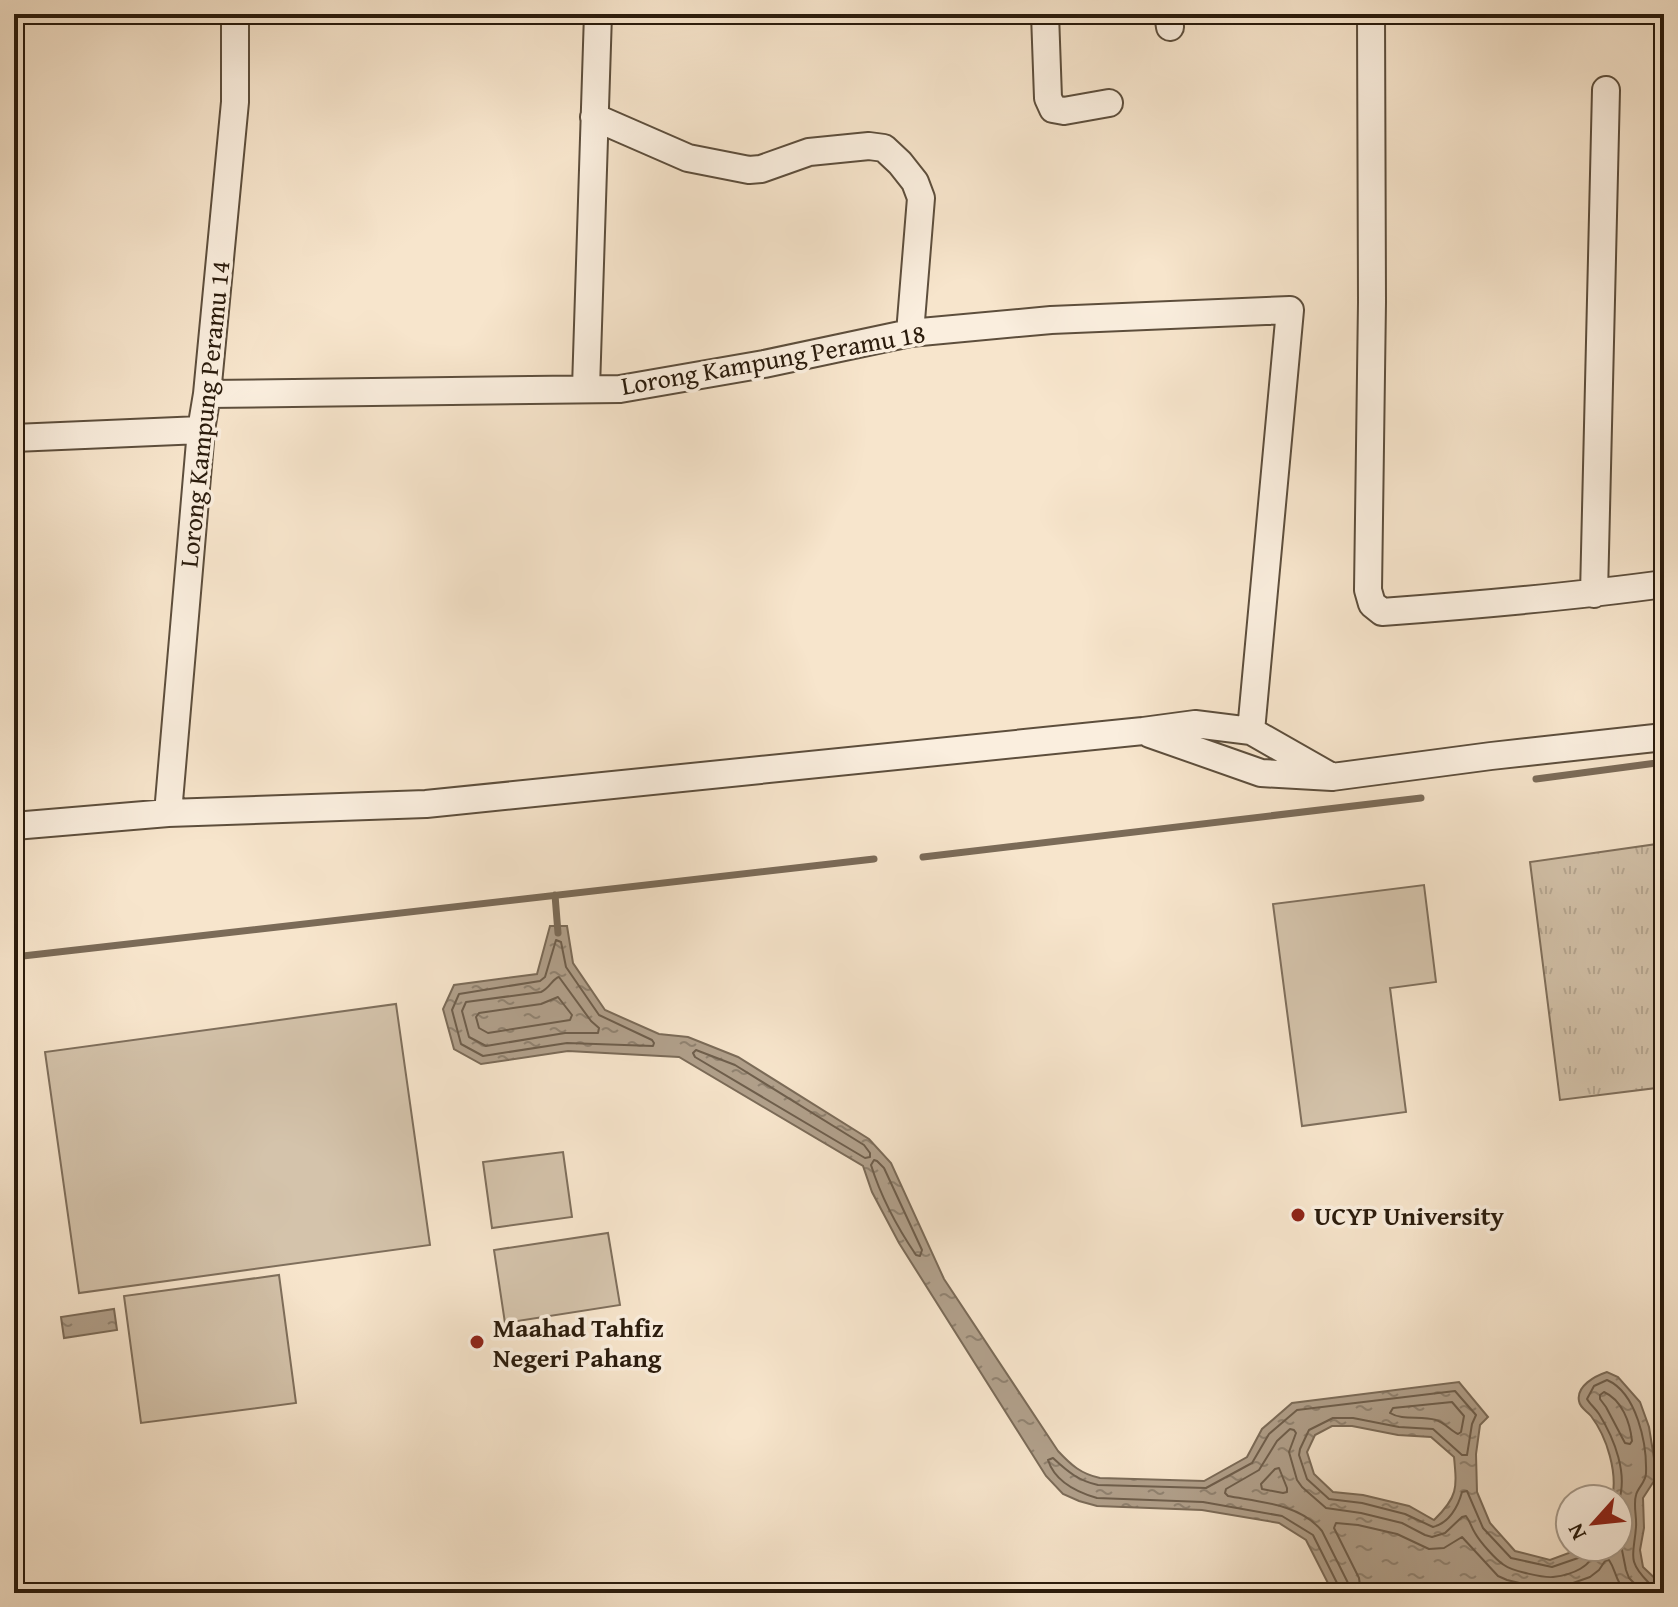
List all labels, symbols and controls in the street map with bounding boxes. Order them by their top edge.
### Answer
street label: Lorong Kampung Peramu 14 [169,259,239,569]
street label: Lorong Kampung Peramu 18 [618,313,928,405]
place label: UCYP University [1314,1196,1505,1235]
marker: UCYP University [1289,1206,1307,1224]
place label: Maahad Tahfiz Negeri Pahang [493,1308,664,1377]
marker: Maahad Tahfiz Negeri Pahang [468,1333,486,1351]
north arrow [1554,1483,1634,1563]
text: N [1558,1518,1594,1546]

